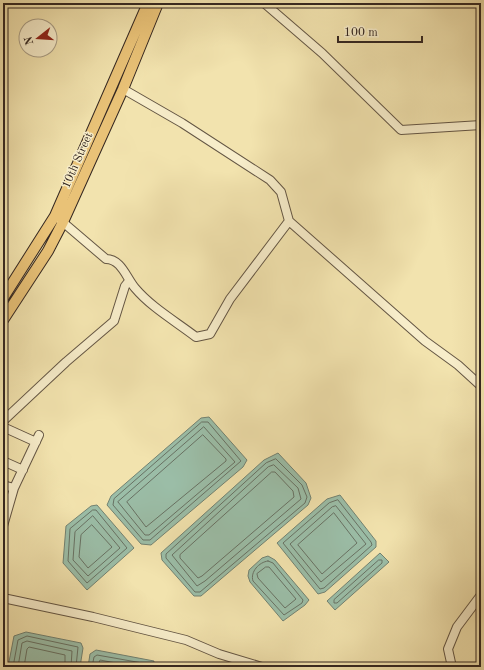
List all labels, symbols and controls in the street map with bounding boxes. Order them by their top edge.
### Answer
north arrow [18,18,58,58]
scale bar [338,18,422,44]
text: 100 m [344,27,378,39]
text: N [23,34,36,46]
street label: 10th Street [60,131,96,190]

